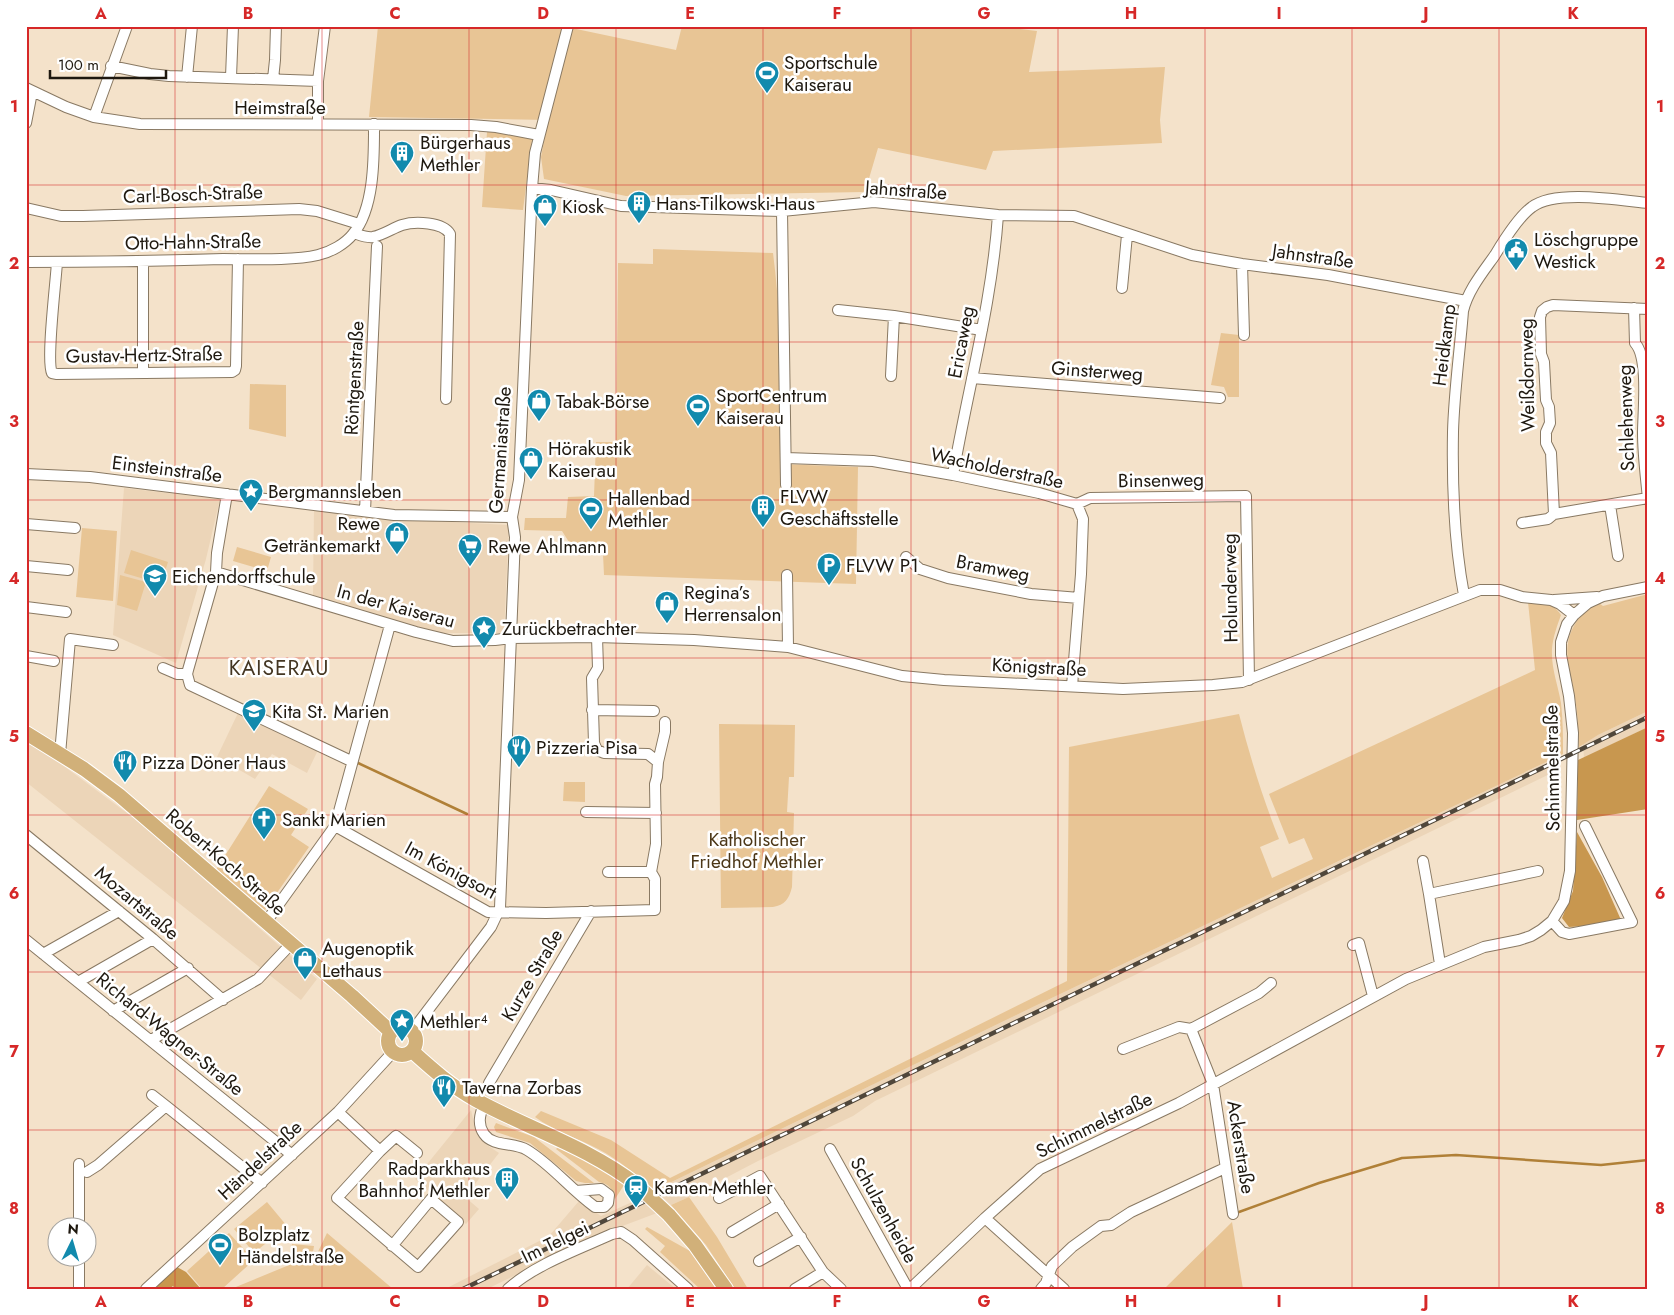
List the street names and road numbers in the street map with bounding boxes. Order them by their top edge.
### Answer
street label: Heimstraße [234,94,326,121]
street label: Jahnstraße [861,173,948,206]
street label: Carl-Bosch-Straße [123,178,264,210]
street label: Otto-Hahn-Straße [125,227,262,257]
street label: Jahnstraße [1268,237,1356,275]
street label: Heidkamp [1426,302,1462,387]
street label: Ericaweg [941,303,981,381]
street label: Weißdornweg [1513,318,1541,432]
street label: Röntgenstraße [338,320,370,436]
street label: Gustav-Hertz-Straße [65,340,223,370]
street label: Ginsterweg [1050,354,1144,388]
street label: Schlehenweg [1611,364,1641,472]
street label: Germaniastraße [482,385,518,515]
street label: Wacholderstraße [928,441,1066,495]
street label: Einsteinstraße [110,449,224,489]
street label: Binsenweg [1118,466,1204,494]
street label: Holunderweg [1216,533,1244,643]
street label: Bramweg [954,548,1032,588]
street label: In der Kaiserau [334,577,458,635]
street label: Königstraße [991,651,1087,683]
street label: Schimmelstraße [1537,704,1567,832]
street label: Robert-Koch-Straße [160,802,292,922]
street label: Im Königsort [400,834,502,906]
street label: Mozartstraße [89,860,185,947]
street label: Kurze Straße [495,924,569,1026]
street label: Richard-Wagner-Straße [90,966,250,1102]
street label: Schimmelstraße [1031,1085,1157,1165]
street label: Ackerstraße [1220,1098,1262,1196]
street label: Händelstraße [212,1114,308,1206]
street label: Schulzenheide [844,1152,924,1268]
street label: Im Telgei [517,1214,593,1270]

